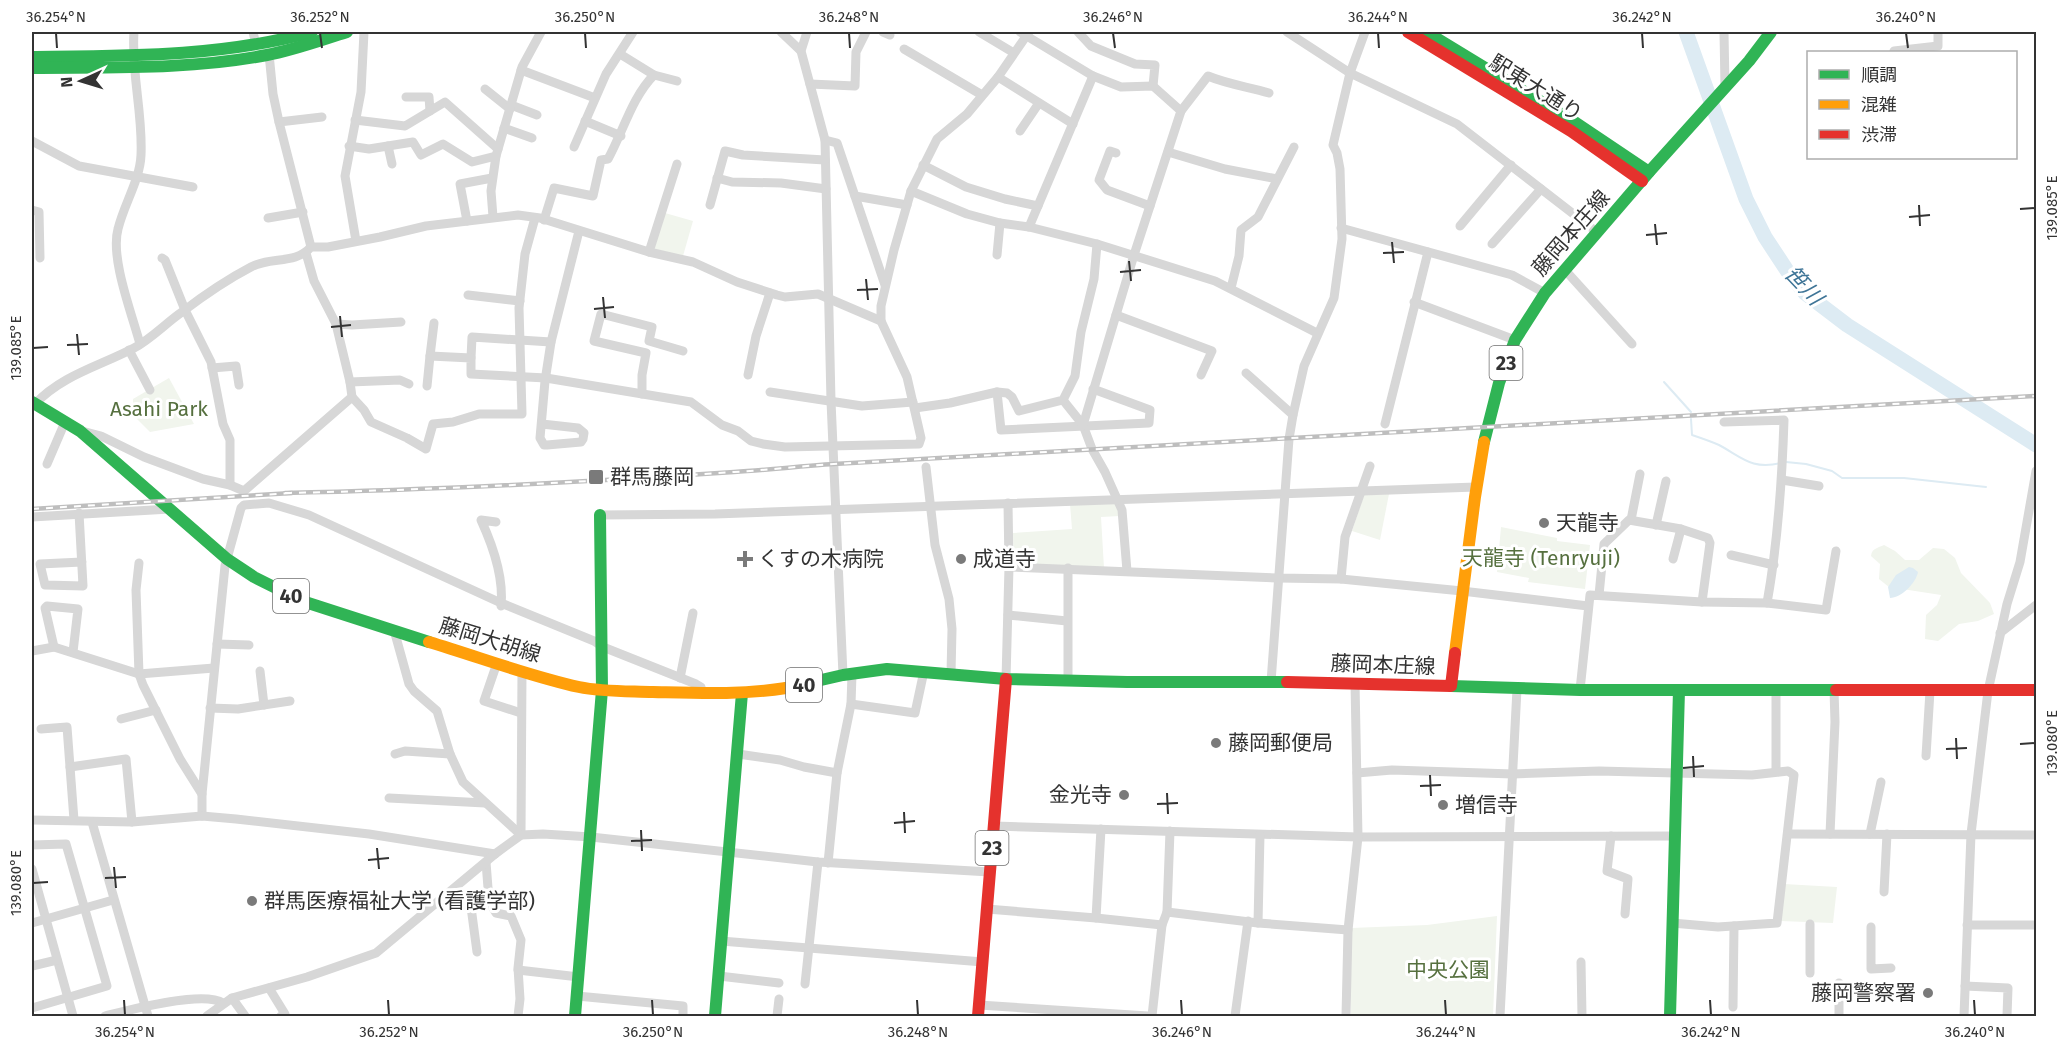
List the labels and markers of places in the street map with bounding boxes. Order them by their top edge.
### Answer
place label: 群馬藤岡 [610,464,694,490]
marker: 群馬藤岡 [587,468,605,486]
place label: 天龍寺 [1556,510,1619,536]
marker: 天龍寺 [1537,516,1551,530]
place label: くすの木病院 [758,546,884,572]
place label: 成道寺 [973,546,1036,572]
marker: くすの木病院 [736,550,754,568]
marker: 成道寺 [954,552,968,566]
place label: 藤岡郵便局 [1228,730,1333,756]
marker: 藤岡郵便局 [1209,736,1223,750]
place label: 金光寺 [1049,782,1112,808]
marker: 金光寺 [1117,788,1131,802]
place label: 増信寺 [1455,792,1518,818]
marker: 増信寺 [1436,798,1450,812]
place label: 群馬医療福祉大学 (看護学部) [264,888,535,914]
marker: 群馬医療福祉大学 (看護学部) [245,894,259,908]
place label: 藤岡警察署 [1811,980,1916,1006]
marker: 藤岡警察署 [1921,986,1935,1000]

